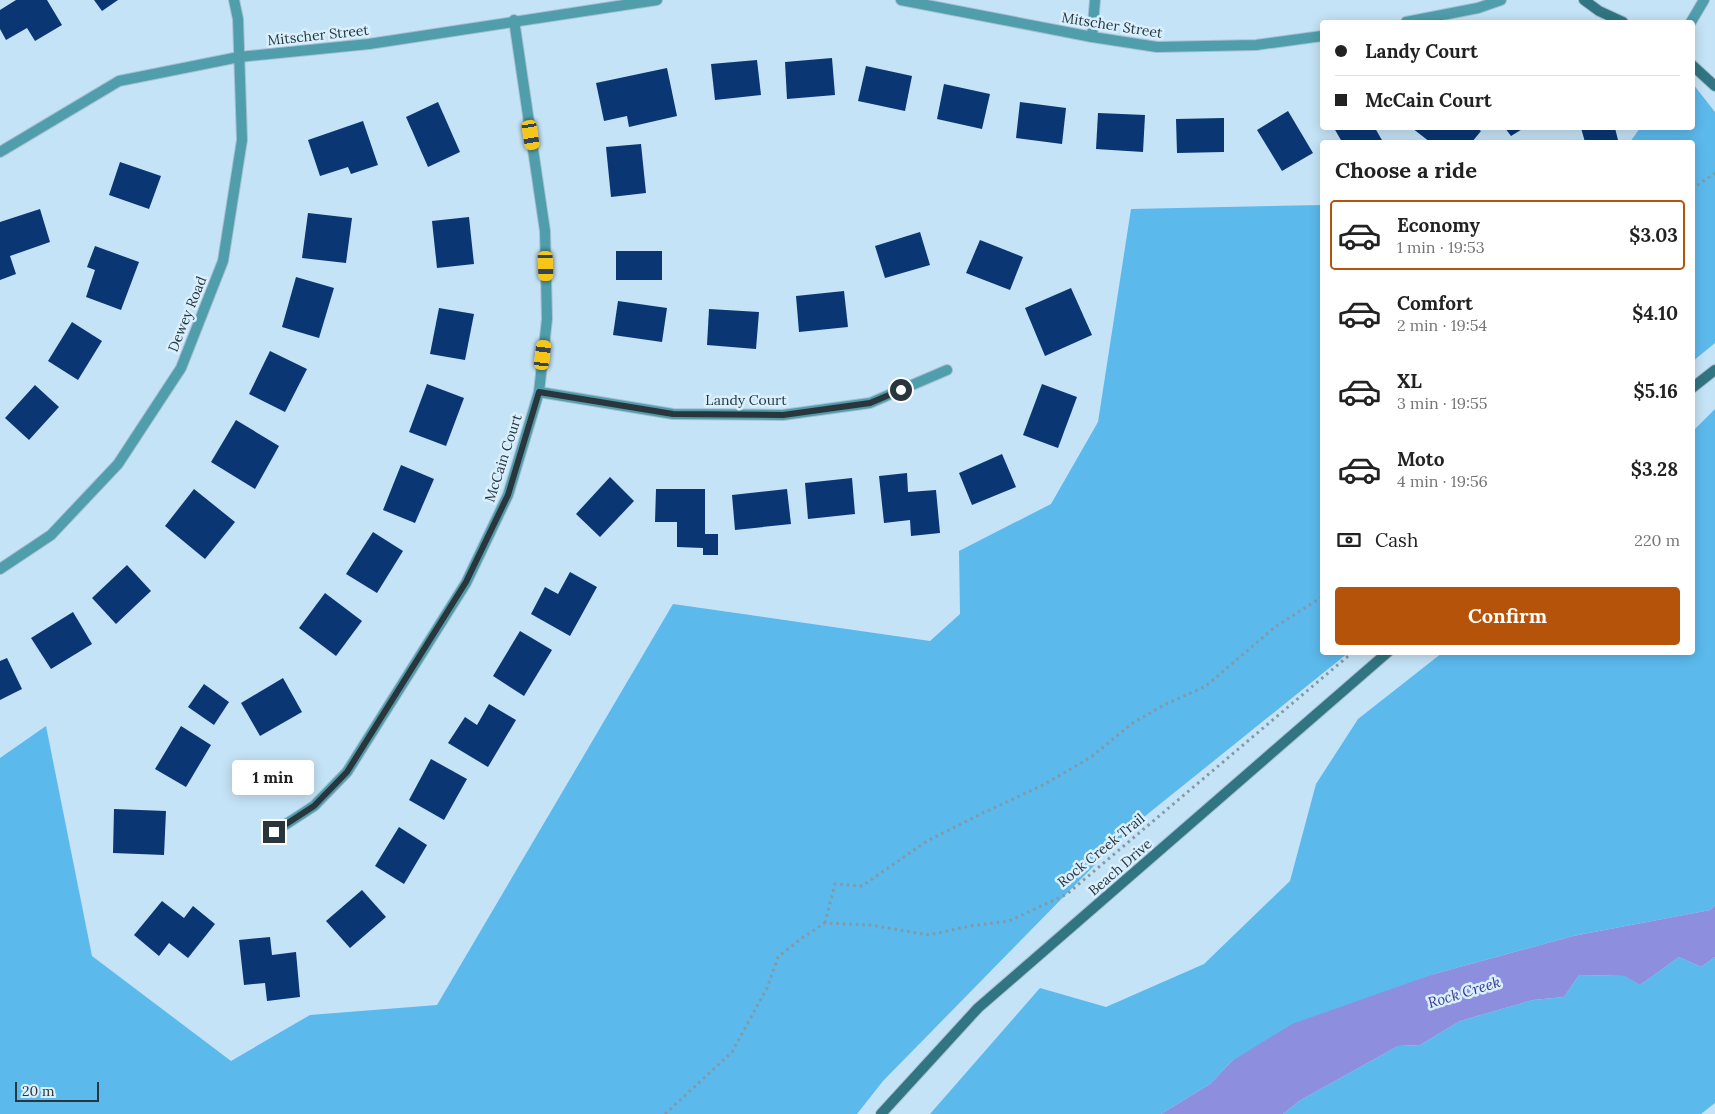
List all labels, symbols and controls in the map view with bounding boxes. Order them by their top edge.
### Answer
street label: Mitscher Street [1060,8,1164,42]
street label: Mitscher Street [266,21,370,49]
text: Landy Court [1365,39,1478,63]
text: McCain Court [1365,88,1492,112]
car [521,119,540,151]
text: Choose a ride [1335,156,1477,184]
icon: car [1337,213,1382,258]
text: Economy [1397,213,1480,237]
text: $3.03 [1629,223,1678,247]
text: 1 min · 19:53 [1397,237,1485,257]
car [537,251,554,281]
street label: Dewey Road [164,273,210,355]
icon: car [1337,291,1382,336]
text: Comfort [1397,291,1473,315]
text: $4.10 [1632,301,1678,325]
text: 2 min · 19:54 [1397,315,1487,335]
car [533,339,552,371]
icon: car [1337,369,1382,414]
text: XL [1397,369,1422,393]
route start [890,379,912,401]
text: $5.16 [1634,379,1678,403]
street label: Landy Court [705,391,787,409]
text: 3 min · 19:55 [1397,393,1488,413]
street label: McCain Court [480,411,526,504]
icon: car [1337,447,1382,492]
text: Moto [1397,447,1444,471]
text: $3.28 [1631,457,1678,481]
text: 4 min · 19:56 [1397,471,1488,491]
icon: cash [1335,526,1363,554]
text: Cash [1375,528,1418,552]
text: 220 m [1634,530,1680,550]
button: Confirm [1335,587,1680,645]
callout: 1 min [233,760,315,794]
text: 1 min [253,767,293,787]
street label: Rock Creek Trail [1054,809,1148,891]
route end [263,821,285,843]
street label: Beach Drive [1085,834,1156,899]
water label: Rock Creek [1425,972,1503,1012]
scale bar [15,1079,99,1102]
text: 20 m [22,1082,54,1100]

